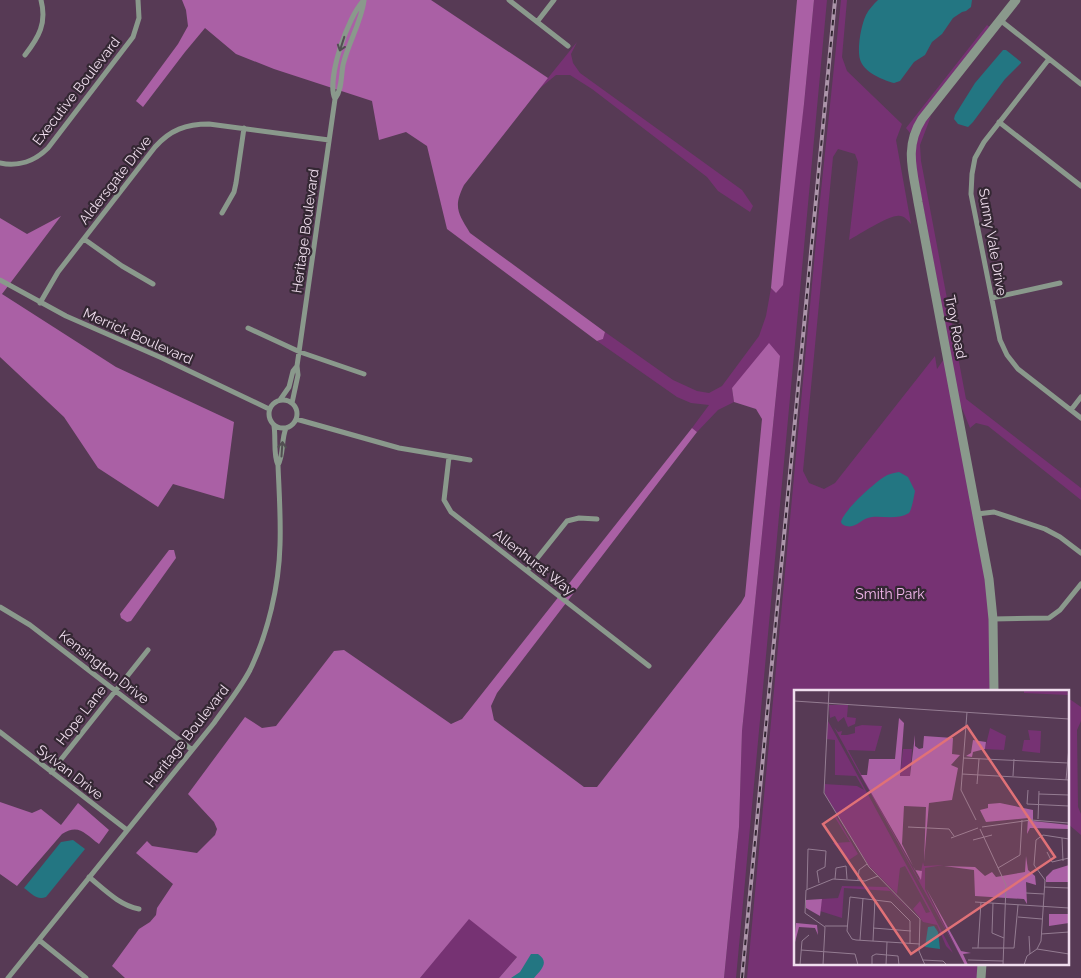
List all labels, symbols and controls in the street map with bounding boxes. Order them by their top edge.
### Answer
street label: Executive Boulevard [29,34,123,148]
one-way arrow [337,35,346,51]
street label: Aldersgate Drive [75,133,155,227]
street label: Heritage Boulevard [288,168,322,294]
street label: Sunny Vale Drive [976,187,1010,297]
street label: Troy Road [942,294,970,360]
street label: Merrick Boulevard [81,305,195,367]
one-way arrow [277,442,286,458]
street label: Allenhurst Way [490,525,578,599]
park label: Smith Park [855,586,925,602]
street label: Kensington Drive [56,627,152,707]
street label: Hope Lane [53,682,109,748]
street label: Heritage Boulevard [142,682,232,790]
inset map [794,690,1068,966]
street label: Sylvan Drive [34,741,106,803]

